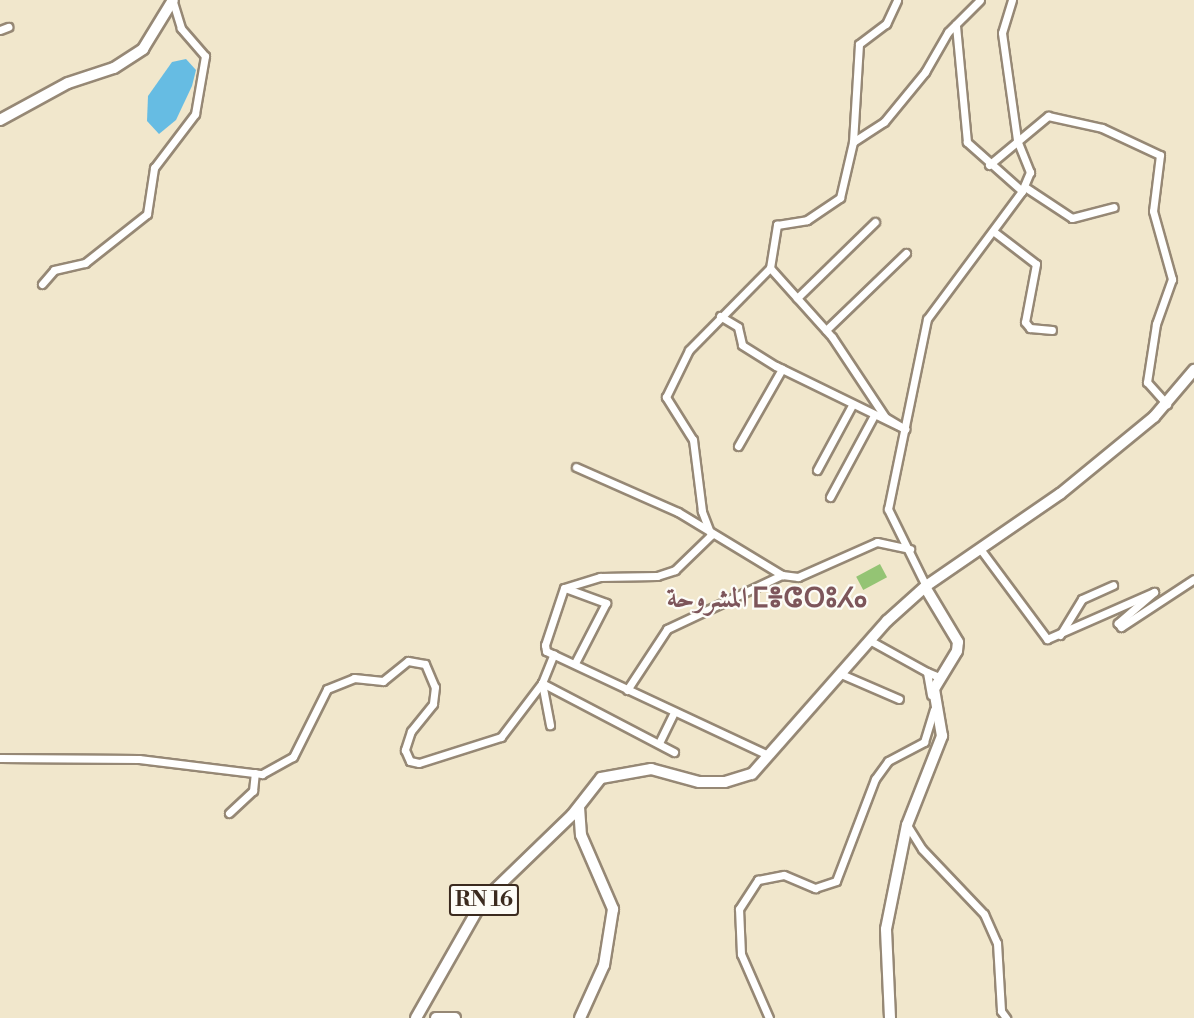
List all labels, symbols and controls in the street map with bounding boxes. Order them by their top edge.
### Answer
district label: المشروحة ⵎⴻⵛⵔⵓⵃⴰ [667,582,867,616]
road number: RN 16 [448,882,520,918]

